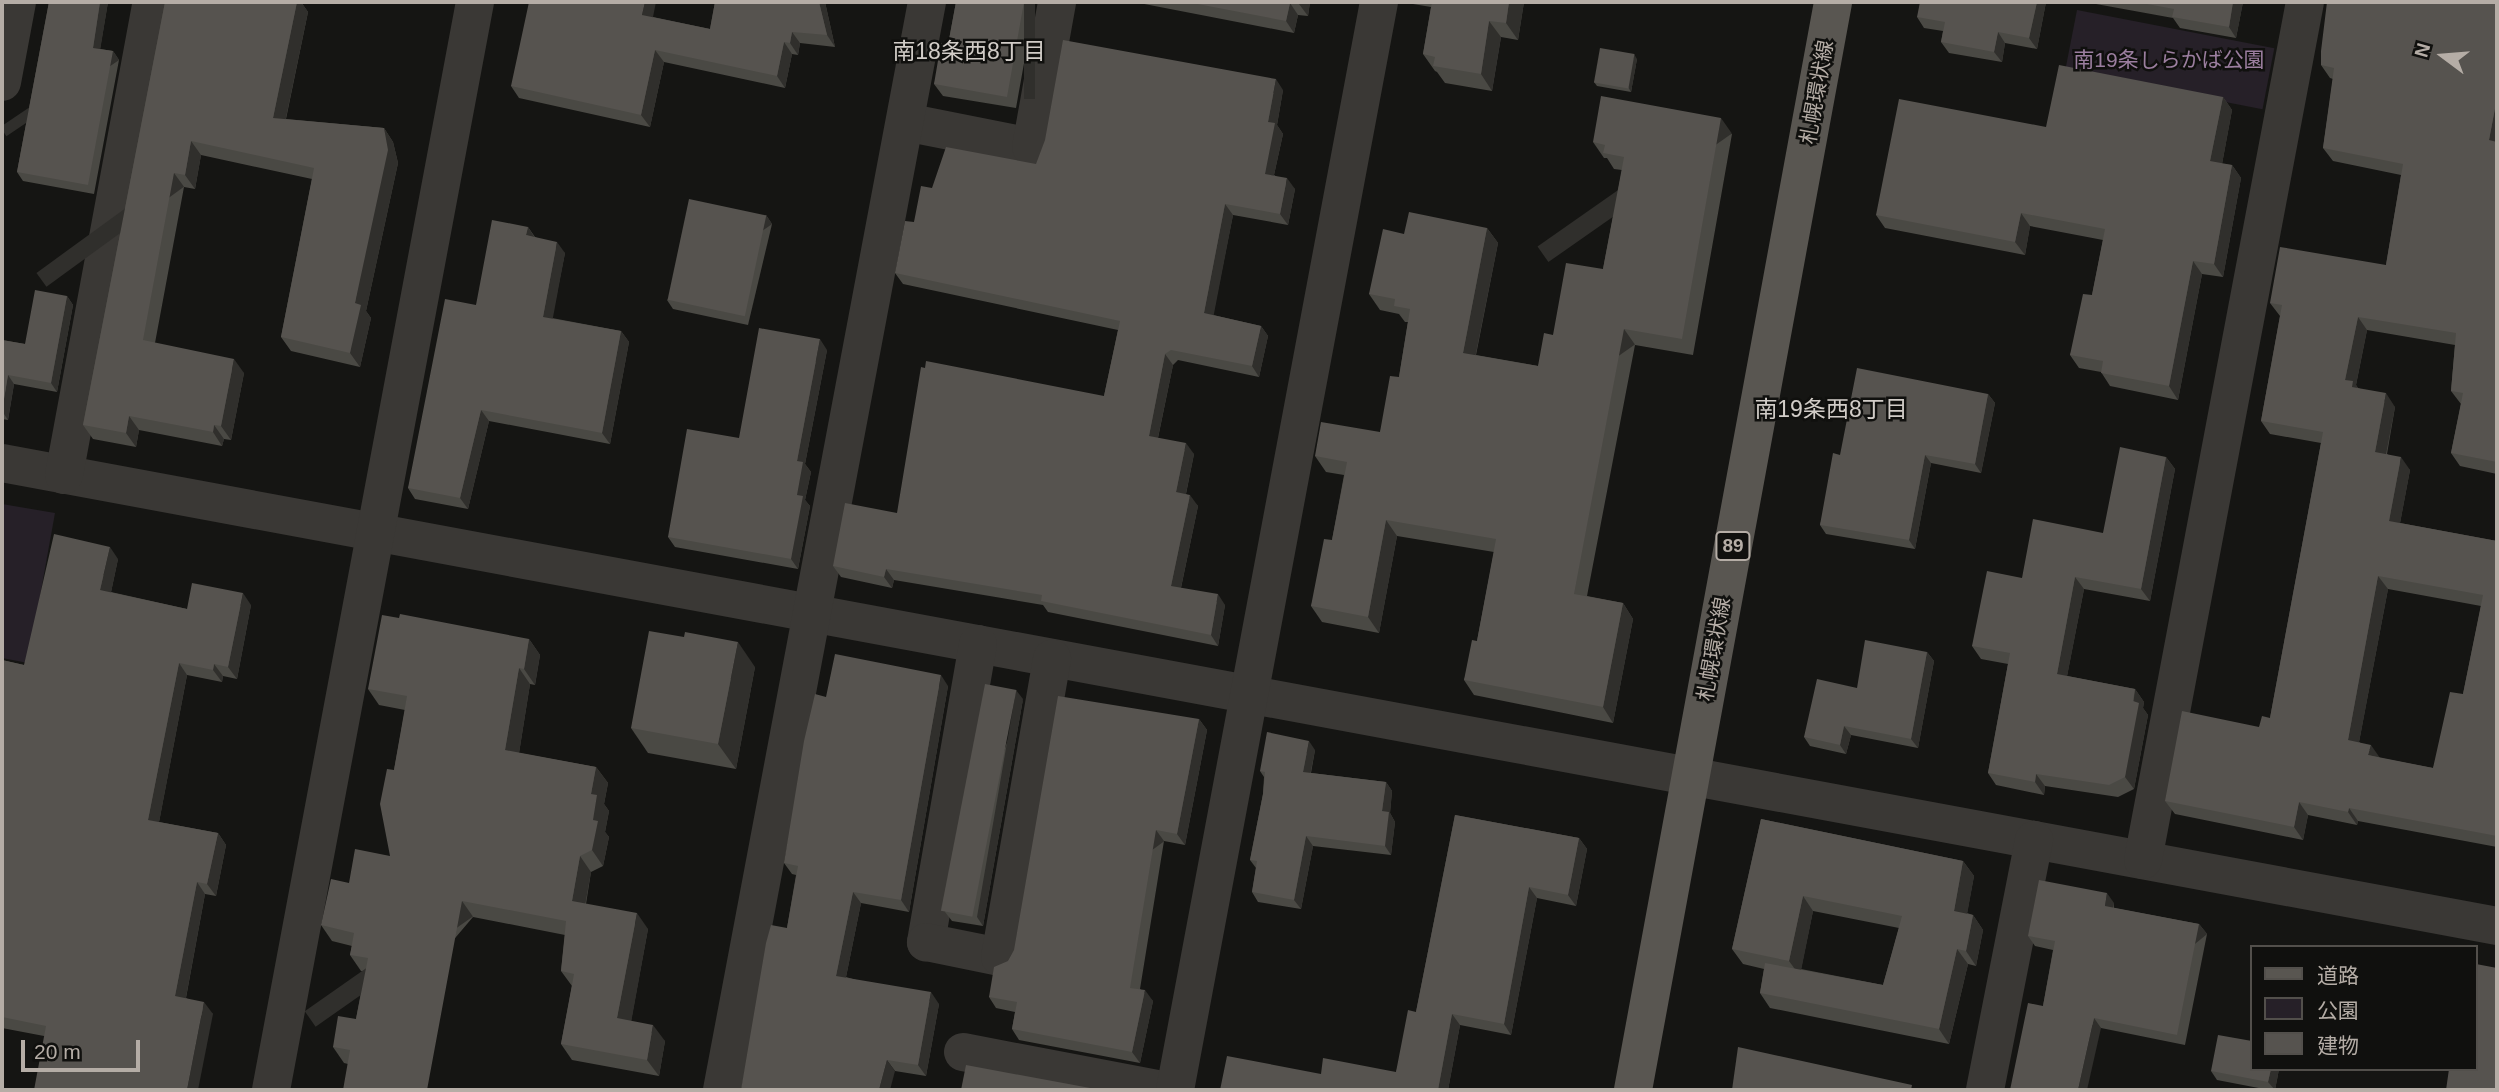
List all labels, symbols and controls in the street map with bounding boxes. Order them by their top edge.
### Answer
north arrow [2408,21,2478,91]
district label: 南18条西8丁目 [892,37,1046,65]
street label: 札幌環状線 [1795,38,1839,146]
text: N [2410,41,2434,60]
park label: 南19条しらかば公園 [2073,47,2265,73]
district label: 南19条西8丁目 [1754,395,1908,423]
road number: 89 [1714,530,1752,562]
street label: 札幌環状線 [1692,595,1736,703]
legend [2250,945,2478,1071]
text: 道路 [2317,964,2359,987]
text: 公園 [2317,999,2359,1022]
scale bar [24,1026,144,1070]
text: 建物 [2317,1034,2359,1057]
text: 20 m [34,1040,81,1063]

